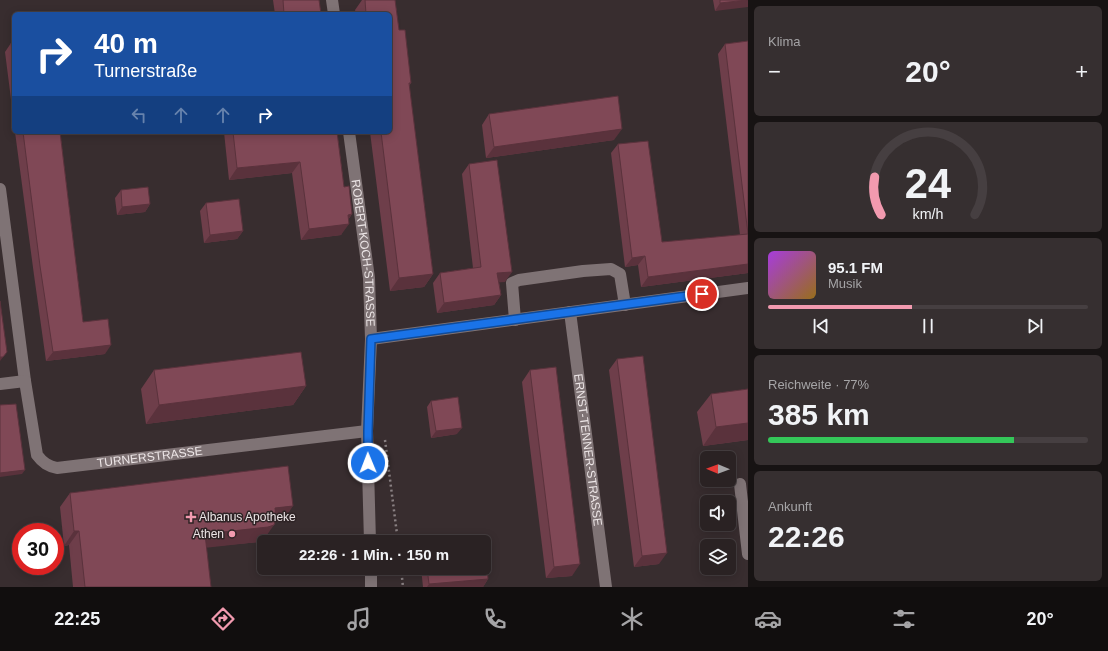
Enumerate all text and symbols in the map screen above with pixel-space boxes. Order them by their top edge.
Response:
icon: right [28,28,80,80]
text: 40 m [94,28,158,59]
text: Klima [768,34,801,49]
text: 20° [905,55,951,88]
text: − [768,59,781,84]
text: + [1075,59,1088,84]
text: Turnerstraße [94,61,197,81]
icon: left [128,104,150,126]
icon: ahead [170,104,192,126]
icon: ahead [212,104,234,126]
icon: right [254,104,276,126]
text: 24 [905,160,951,207]
street label: ROBERT-KOCH-STRASSE [349,179,378,327]
text: km/h [913,206,944,222]
text: 95.1 FM [828,259,883,276]
text: Musik [828,276,862,291]
pin [685,277,719,311]
icon: arrive [691,283,713,305]
icon: previous [810,315,832,337]
icon: pause [917,315,939,337]
icon: next [1024,315,1046,337]
street label: ERNST-TENNER-STRASSE [571,373,605,527]
text: Reichweite · 77% [768,377,869,392]
text: 385 km [768,398,870,431]
position arrow [347,442,389,484]
street label: TURNERSTRASSE [96,444,203,470]
north arrow [700,451,736,487]
map controls [700,451,736,575]
button: sound [700,495,736,531]
text: Ankunft [768,499,812,514]
place label: Albanus Apotheke [199,510,296,524]
marker: Albanus Apotheke [186,512,196,522]
text: 22:26 [768,520,845,553]
speed limit sign: 30 [12,523,64,575]
place label: Athen [193,527,224,541]
marker: Athen [227,529,237,539]
button: layers [700,539,736,575]
text: 22:26 · 1 Min. · 150 m [299,546,449,563]
icon: directions [209,605,237,633]
icon: music [345,605,373,633]
icon: phone [481,605,509,633]
icon: climate [618,605,646,633]
icon: car [754,605,782,633]
icon: filters [890,605,918,633]
text: 22:25 [54,609,100,629]
text: 20° [1027,609,1054,629]

